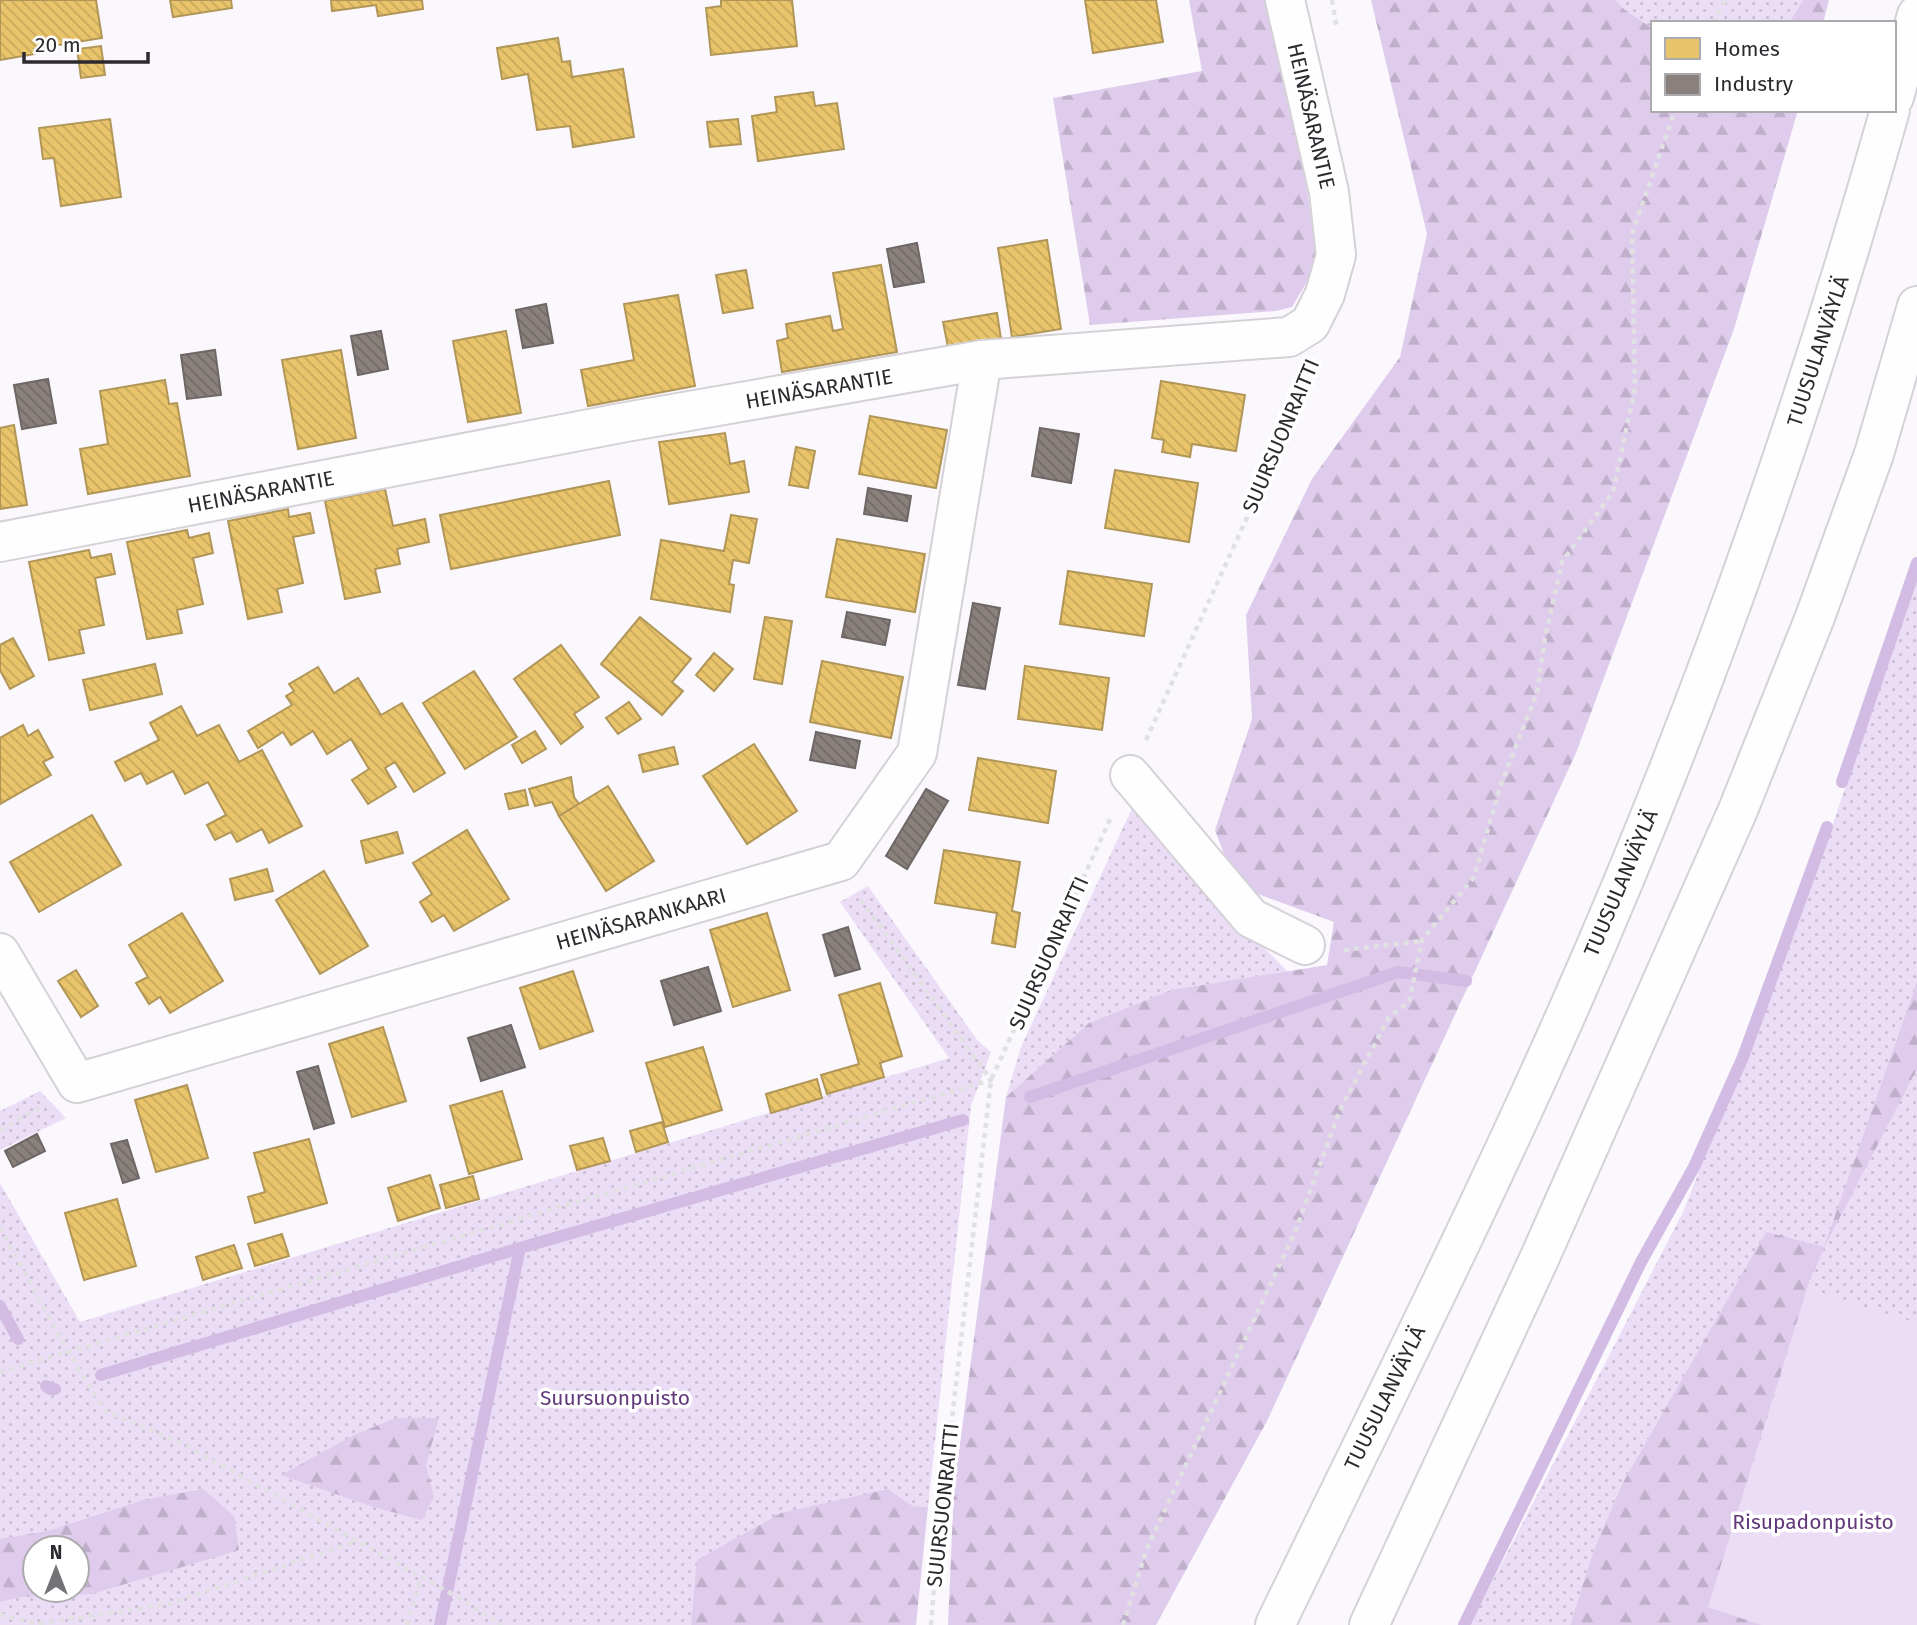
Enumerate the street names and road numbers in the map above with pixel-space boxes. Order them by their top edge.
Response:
street label: HEINÄSARANTIE [1282,41,1340,191]
street label: TUUSULANVÄYLÄ [1781,272,1855,430]
street label: SUURSUONRAITTI [1237,355,1325,517]
street label: HEINÄSARANTIE [743,363,895,415]
street label: HEINÄSARANTIE [185,465,337,519]
street label: TUUSULANVÄYLÄ [1578,806,1664,960]
street label: SUURSUONRAITTI [1004,872,1094,1034]
street label: HEINÄSARANKAARI [553,882,729,956]
street label: TUUSULANVÄYLÄ [1339,1322,1431,1474]
street label: SUURSUONRAITTI [921,1422,965,1588]

